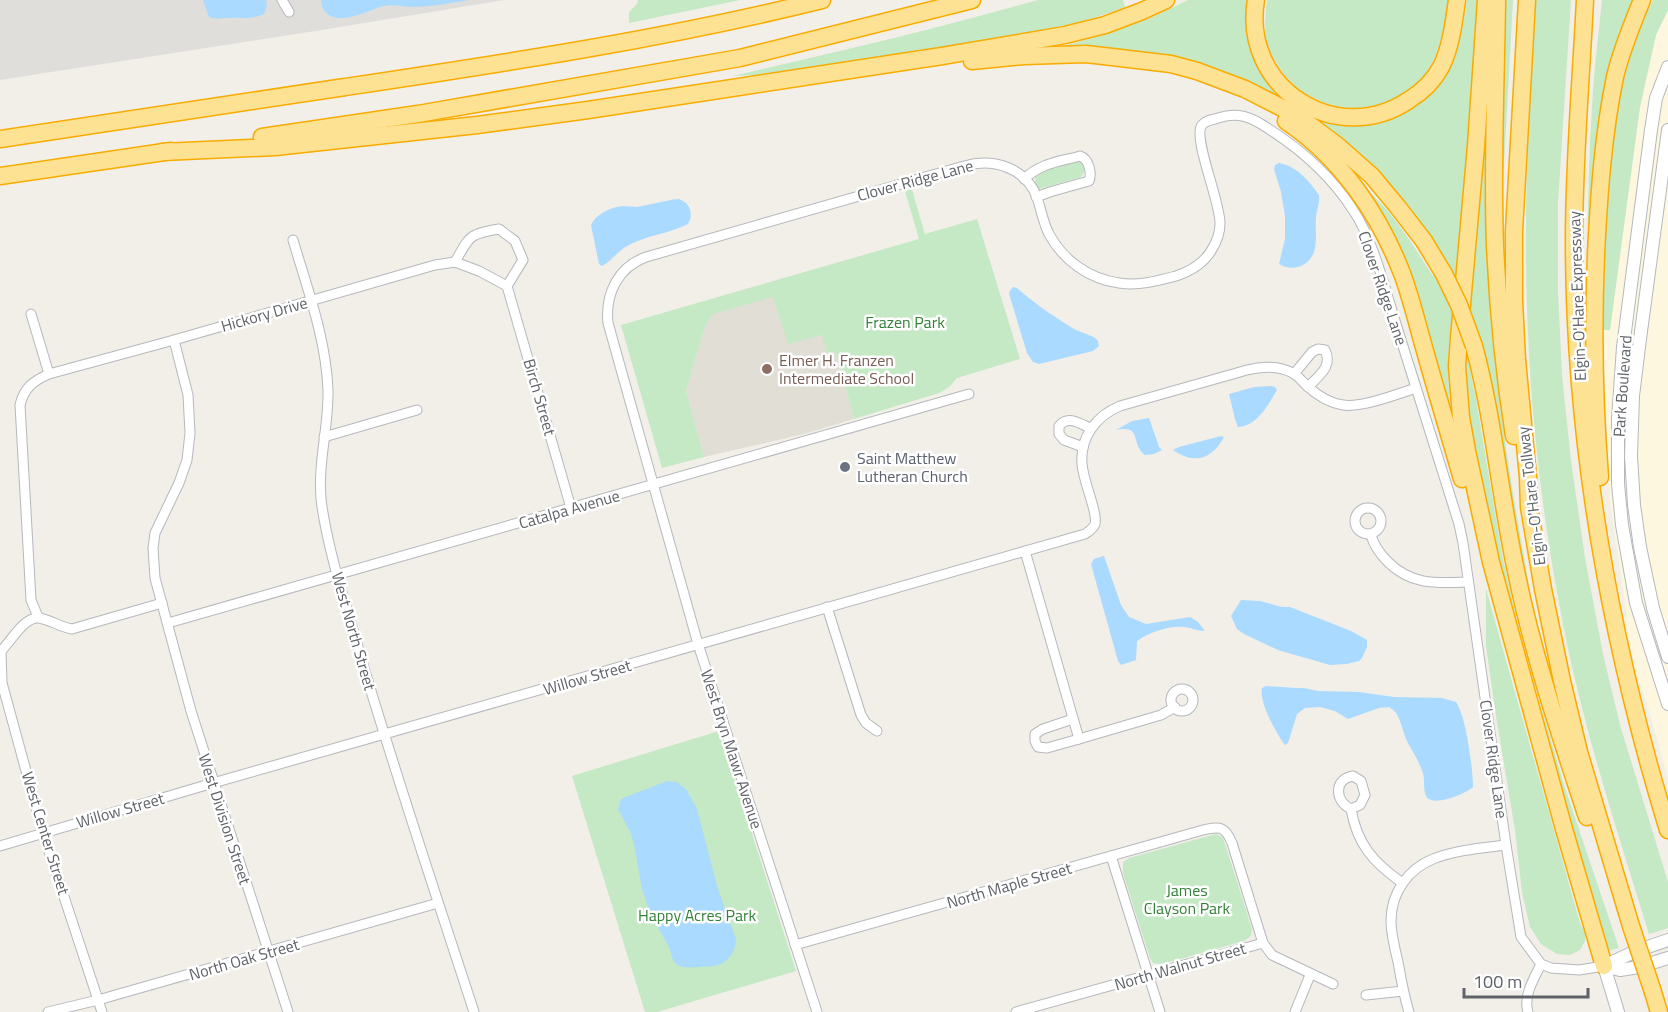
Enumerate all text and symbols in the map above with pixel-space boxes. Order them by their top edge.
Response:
street label: Clover Ridge Lane [854,153,976,207]
street label: Elgin-O'Hare Expressway [1562,210,1592,381]
street label: Clover Ridge Lane [1352,228,1414,348]
street label: Hickory Drive [218,290,310,338]
park label: Frazen Park [865,310,945,334]
street label: Park Boulevard [1606,334,1638,438]
place label: Elmer H. Franzen Intermediate School [779,348,914,390]
street label: Birch Street [518,356,563,439]
marker: Elmer H. Franzen Intermediate School [760,362,774,376]
street label: Elgin-O'Hare Tollway [1511,425,1551,567]
place label: Saint Matthew Lutheran Church [857,446,968,488]
marker: Saint Matthew Lutheran Church [838,460,852,474]
street label: Catalpa Avenue [516,483,622,535]
street label: West North Street [326,569,382,693]
street label: Willow Street [540,653,634,701]
street label: West Bryn Mawr Avenue [695,666,769,832]
street label: Clover Ridge Lane [1474,698,1514,820]
street label: West Division Street [193,750,258,888]
street label: West Center Street [16,768,76,898]
street label: Willow Street [73,786,167,834]
street label: North Maple Street [944,856,1075,914]
park label: James Clayson Park [1144,878,1231,920]
park label: Happy Acres Park [638,903,756,927]
street label: North Oak Street [186,932,302,986]
street label: North Walnut Street [1112,936,1249,996]
scale bar [1464,961,1588,999]
text: 100 m [1473,968,1522,995]

